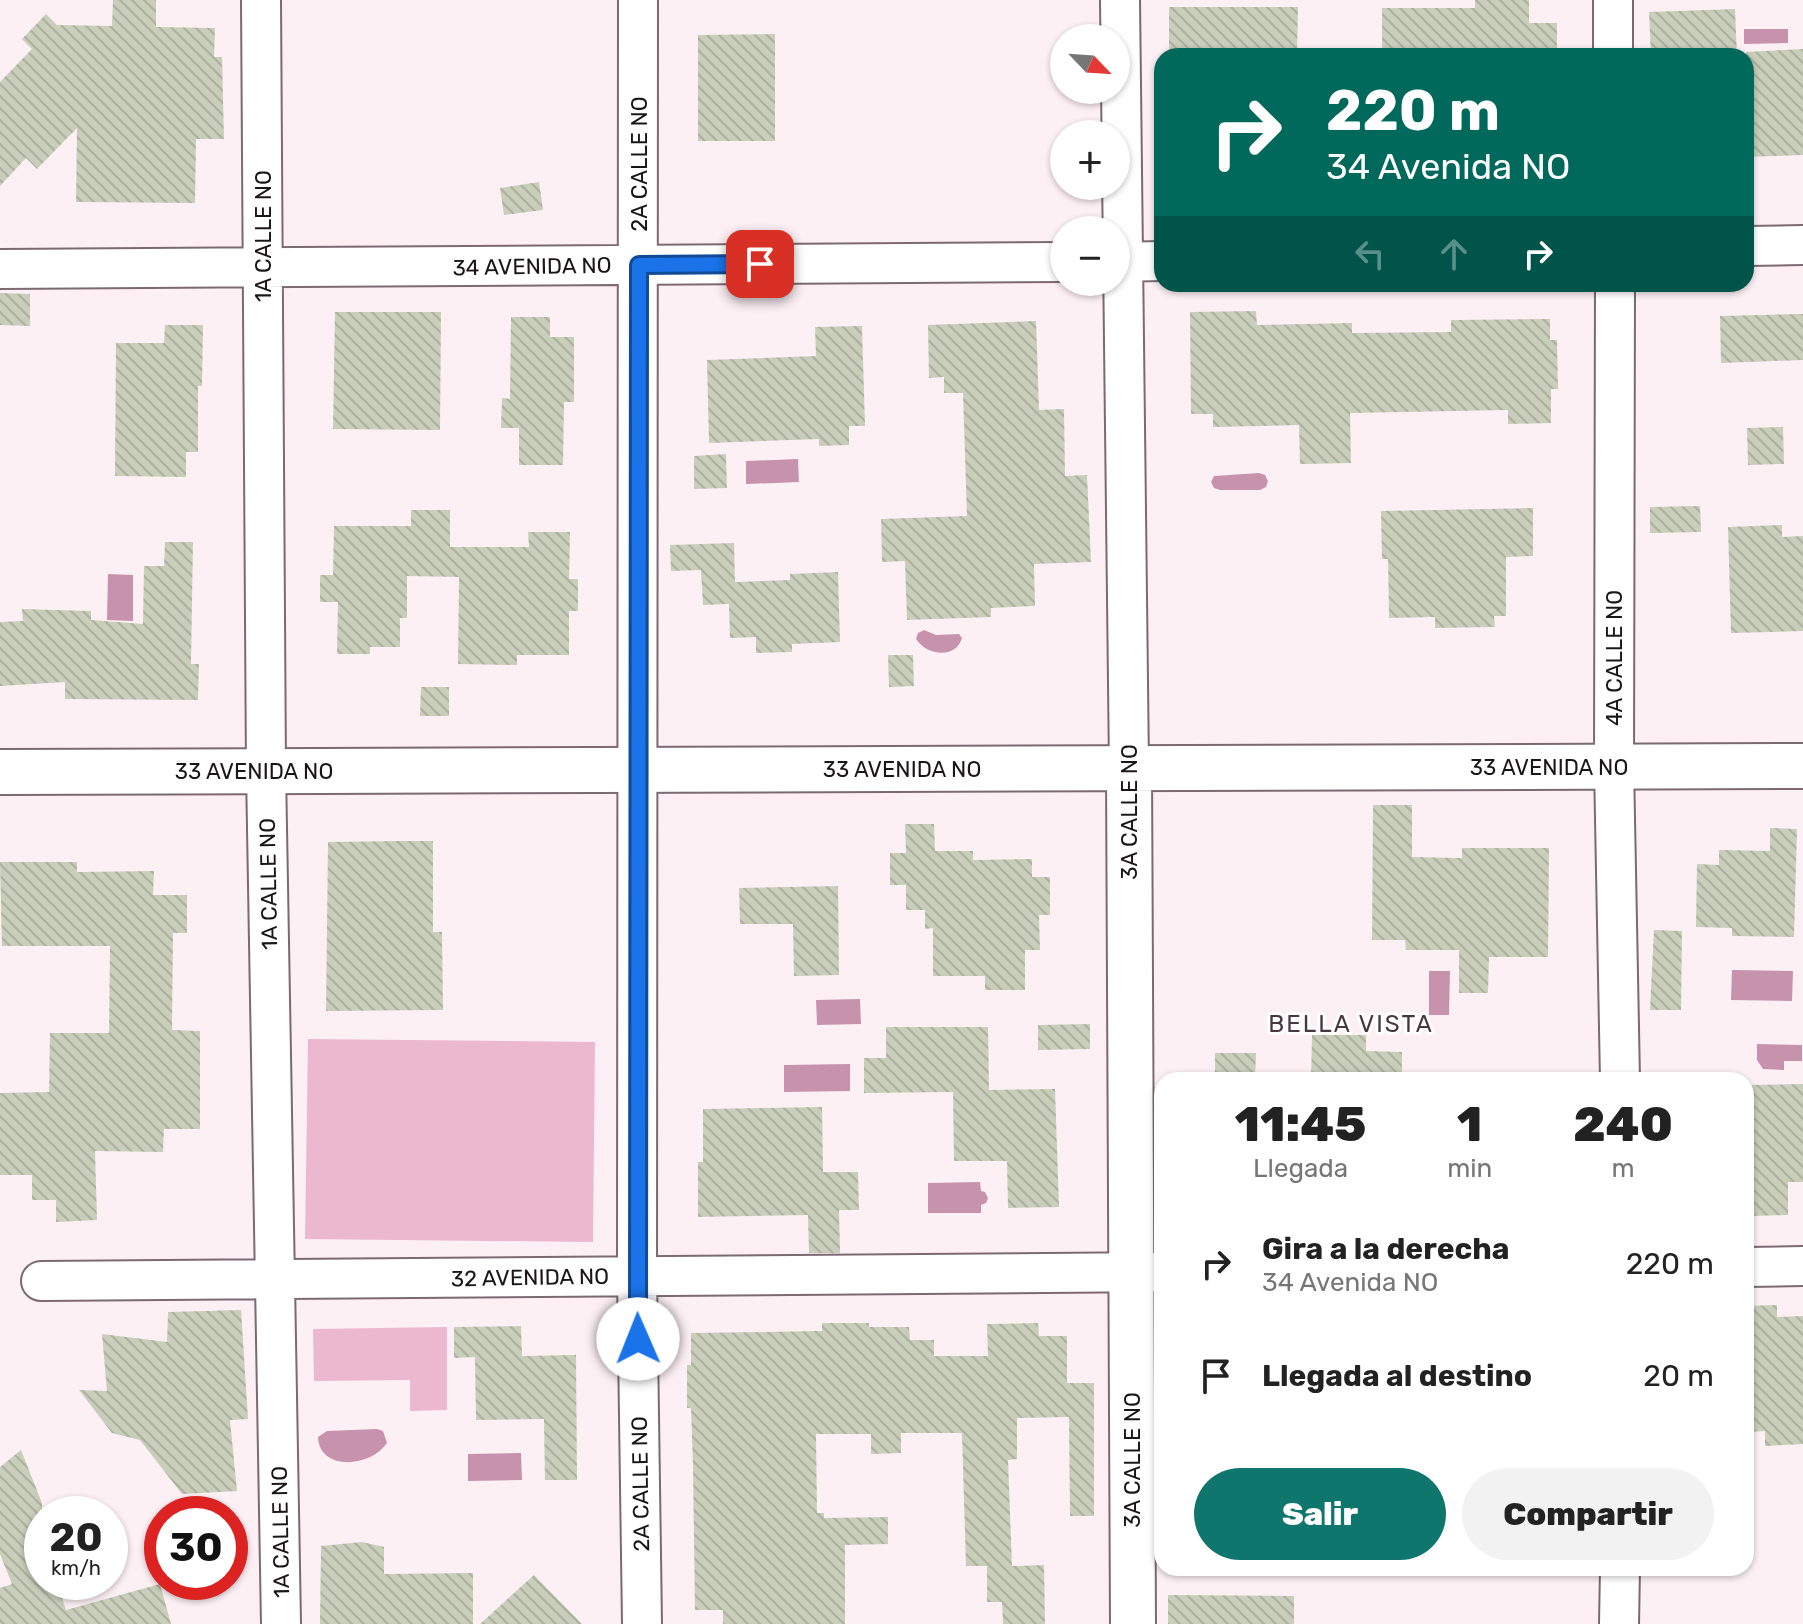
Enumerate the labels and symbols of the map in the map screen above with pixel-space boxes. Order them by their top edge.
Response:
north arrow [1050,24,1130,104]
street label: 2A CALLE NO [626,96,653,232]
street label: 1A CALLE NO [250,170,277,302]
pin [726,230,794,298]
street label: 34 AVENIDA NO [452,252,612,281]
street label: 4A CALLE NO [1601,590,1628,726]
street label: 3A CALLE NO [1116,744,1143,880]
street label: 33 AVENIDA NO [1470,754,1628,781]
street label: 33 AVENIDA NO [823,756,981,783]
street label: 33 AVENIDA NO [175,758,333,785]
street label: 1A CALLE NO [254,818,283,950]
district label: BELLA VISTA [1268,1010,1434,1038]
street label: 32 AVENIDA NO [451,1263,609,1292]
position arrow [596,1297,680,1381]
street label: 3A CALLE NO [1119,1392,1146,1528]
street label: 2A CALLE NO [626,1416,655,1552]
street label: 1A CALLE NO [266,1466,295,1598]
speed limit sign: 30 [144,1496,248,1600]

